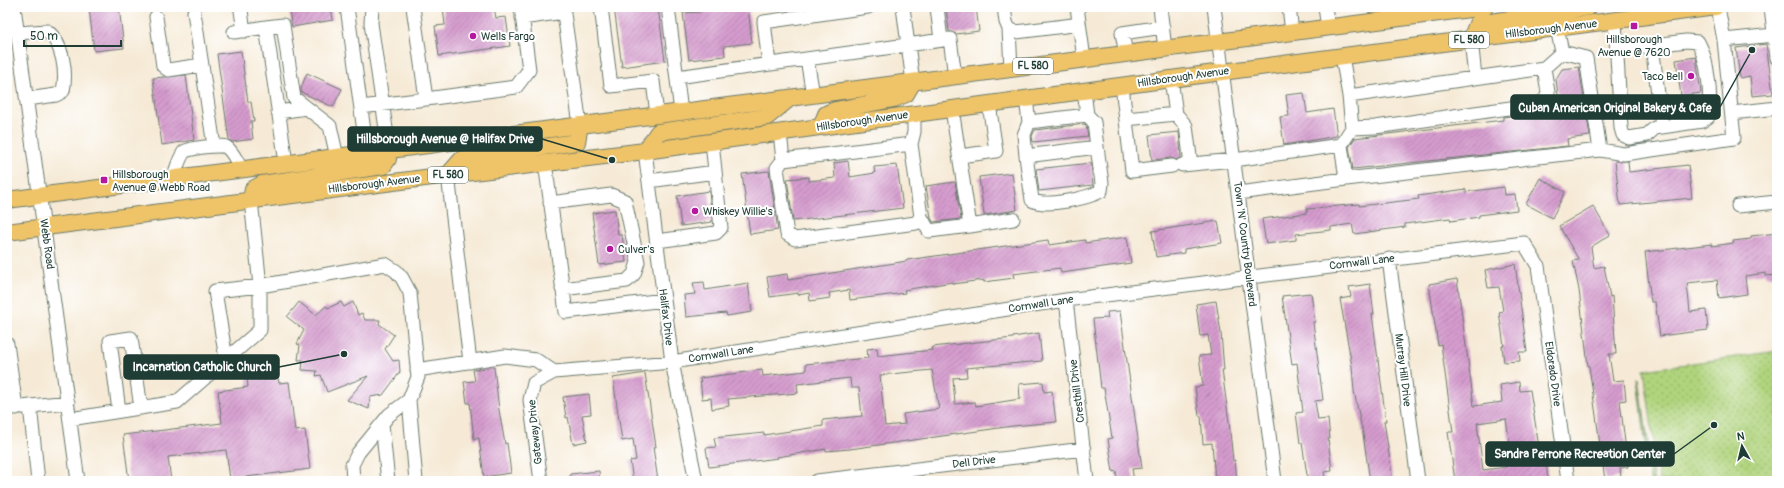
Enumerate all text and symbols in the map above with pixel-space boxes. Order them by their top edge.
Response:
street label: Hillsborough Avenue [1504,17,1598,41]
marker: Hillsborough Avenue @ 7620 [1629,21,1639,31]
scale bar [24,22,121,48]
text: 50 m [30,29,58,44]
place label: Wells Fargo [481,30,535,43]
marker: Wells Fargo [468,31,478,41]
road number: FL 580 [1449,32,1489,48]
place label: Hillsborough Avenue @ 7620 [1597,33,1671,59]
road number: FL 580 [1013,58,1053,74]
street label: Hillsborough Avenue [1136,64,1230,90]
place label: Taco Bell [1642,70,1683,83]
marker: Taco Bell [1686,71,1696,81]
callout: Cuban American Original Bakery & Cafe [1511,95,1720,119]
text: Cuban American Original Bakery & Cafe [1518,101,1713,116]
street label: Hillsborough Avenue [815,108,909,134]
callout: Hillsborough Avenue @ Halifax Drive [348,127,542,151]
text: Hillsborough Avenue @ Halifax Drive [356,132,535,147]
road number: FL 580 [428,167,468,183]
place label: Hillsborough Avenue @ Webb Road [112,168,210,194]
street label: Hillsborough Avenue [327,172,421,196]
marker: Hillsborough Avenue @ Webb Road [99,175,109,185]
street label: Town 'N' Country Boulevard [1231,181,1259,307]
place label: Whiskey Willie's [703,205,773,218]
marker: Whiskey Willie's [690,206,700,216]
street label: Webb Road [37,218,57,270]
place label: Culver's [618,243,654,256]
marker: Culver's [605,244,615,254]
street label: Cornwall Lane [1329,251,1396,272]
street label: Halifax Drive [656,288,676,347]
street label: Cornwall Lane [1008,292,1075,316]
street label: Murray Hill Drive [1392,333,1414,408]
street label: Eldorado Drive [1542,341,1564,408]
street label: Cornwall Lane [688,342,755,366]
callout: Incarnation Catholic Church [124,355,279,379]
street label: Cresthill Drive [1067,358,1087,423]
text: Incarnation Catholic Church [132,360,272,375]
street label: Gateway Drive [525,398,545,465]
north arrow [1722,426,1762,466]
text: N [1736,430,1746,444]
callout: Sandra Perrone Recreation Center [1486,442,1674,466]
text: Sandra Perrone Recreation Center [1494,447,1666,462]
street label: Dell Drive [952,453,997,471]

